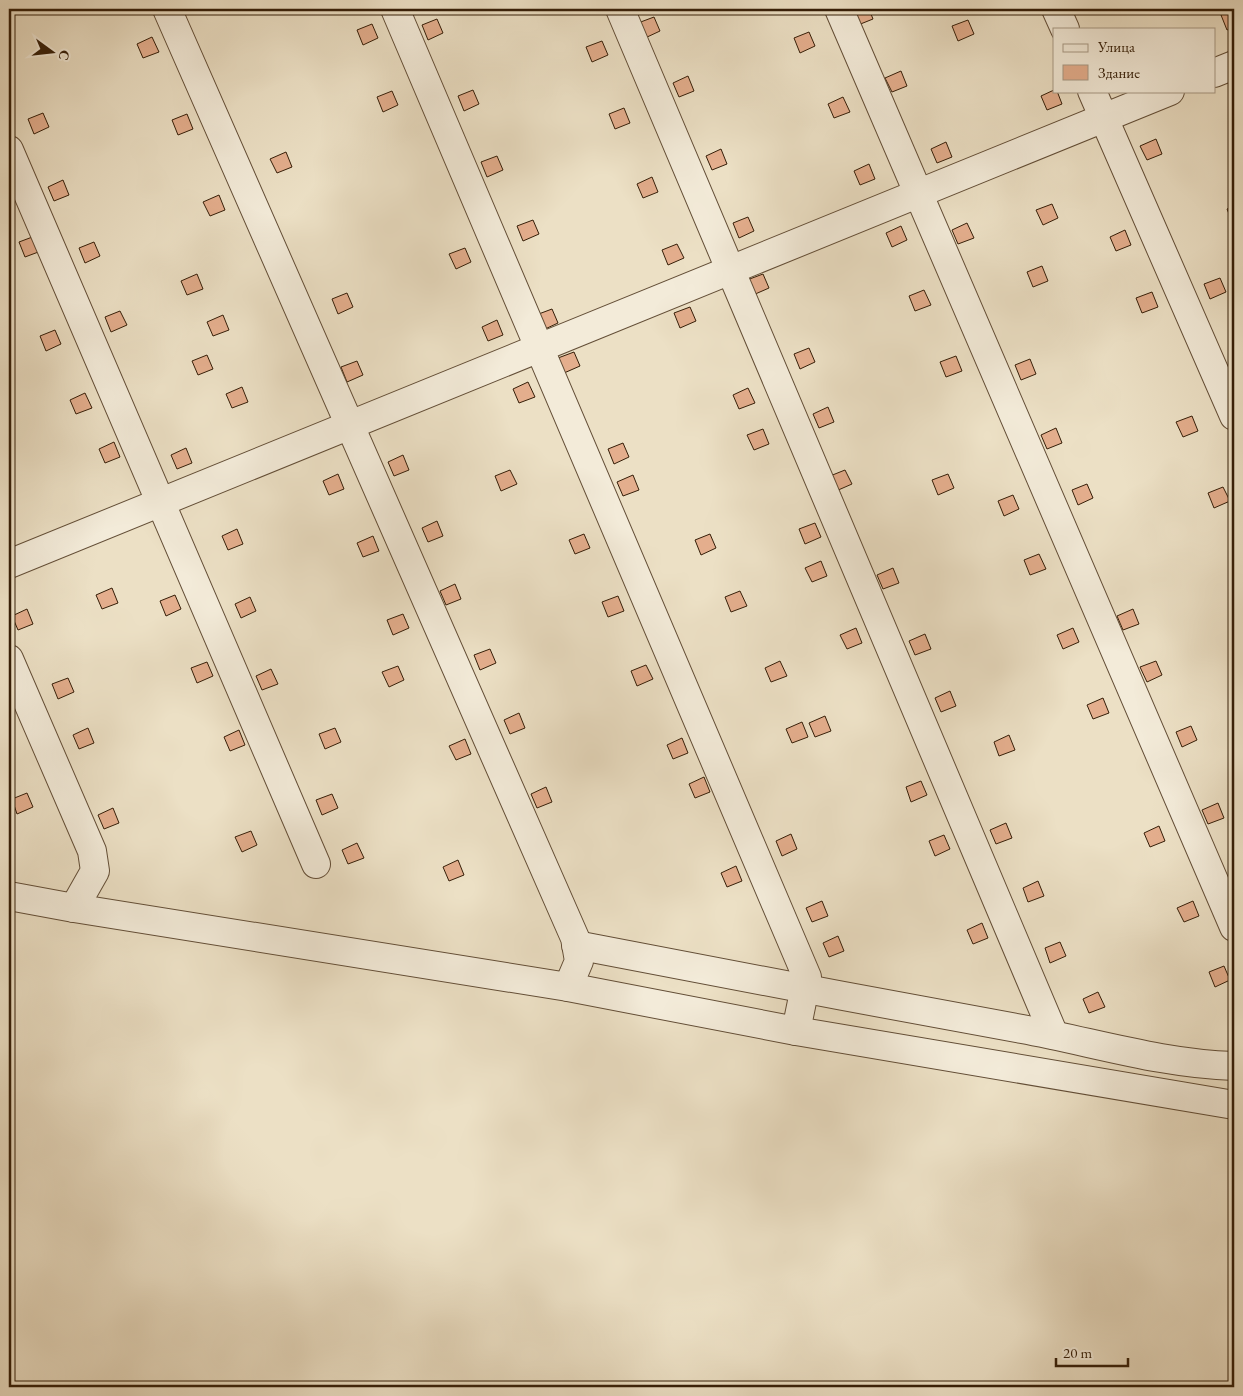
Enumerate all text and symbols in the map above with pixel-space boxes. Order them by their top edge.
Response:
north arrow [28,28,78,78]
legend [1053,28,1216,92]
text: Улица [1097,37,1135,56]
text: С [55,48,75,63]
text: Здание [1098,63,1140,82]
scale bar [1056,1336,1128,1368]
text: 20 m [1063,1343,1092,1362]

